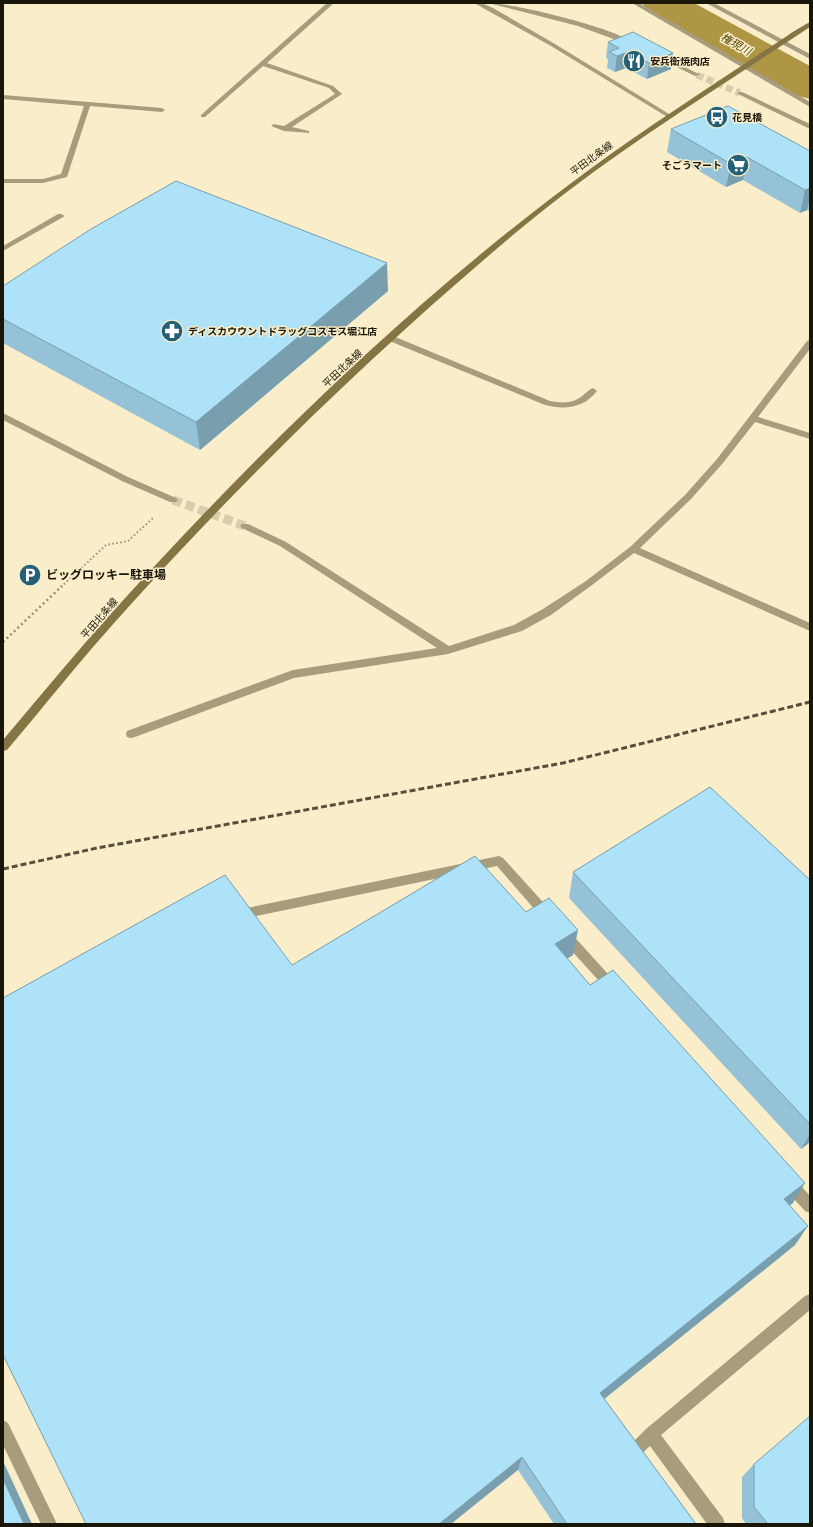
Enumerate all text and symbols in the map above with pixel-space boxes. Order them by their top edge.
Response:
water label: 権現川 [718,29,755,59]
restaurant icon: 安兵衛焼肉店 [621,48,647,74]
place label: 安兵衛焼肉店 [650,54,710,68]
bus stop icon: 花見橋 [704,104,730,130]
place label: 花見橋 [732,110,762,124]
street label: 平田北条線 [567,138,615,178]
supermarket icon: そごうマート [725,152,751,178]
place label: そごうマート [662,158,722,172]
pharmacy icon: ディスカウウントドラッグコスモス堀江店 [159,318,185,344]
place label: ディスカウウントドラッグコスモス堀江店 [188,324,377,338]
street label: 平田北条線 [319,346,365,390]
parking icon: ビッグロッキー駐車場 [17,562,43,588]
place label: ビッグロッキー駐車場 [46,566,166,583]
street label: 平田北条線 [77,595,121,641]

